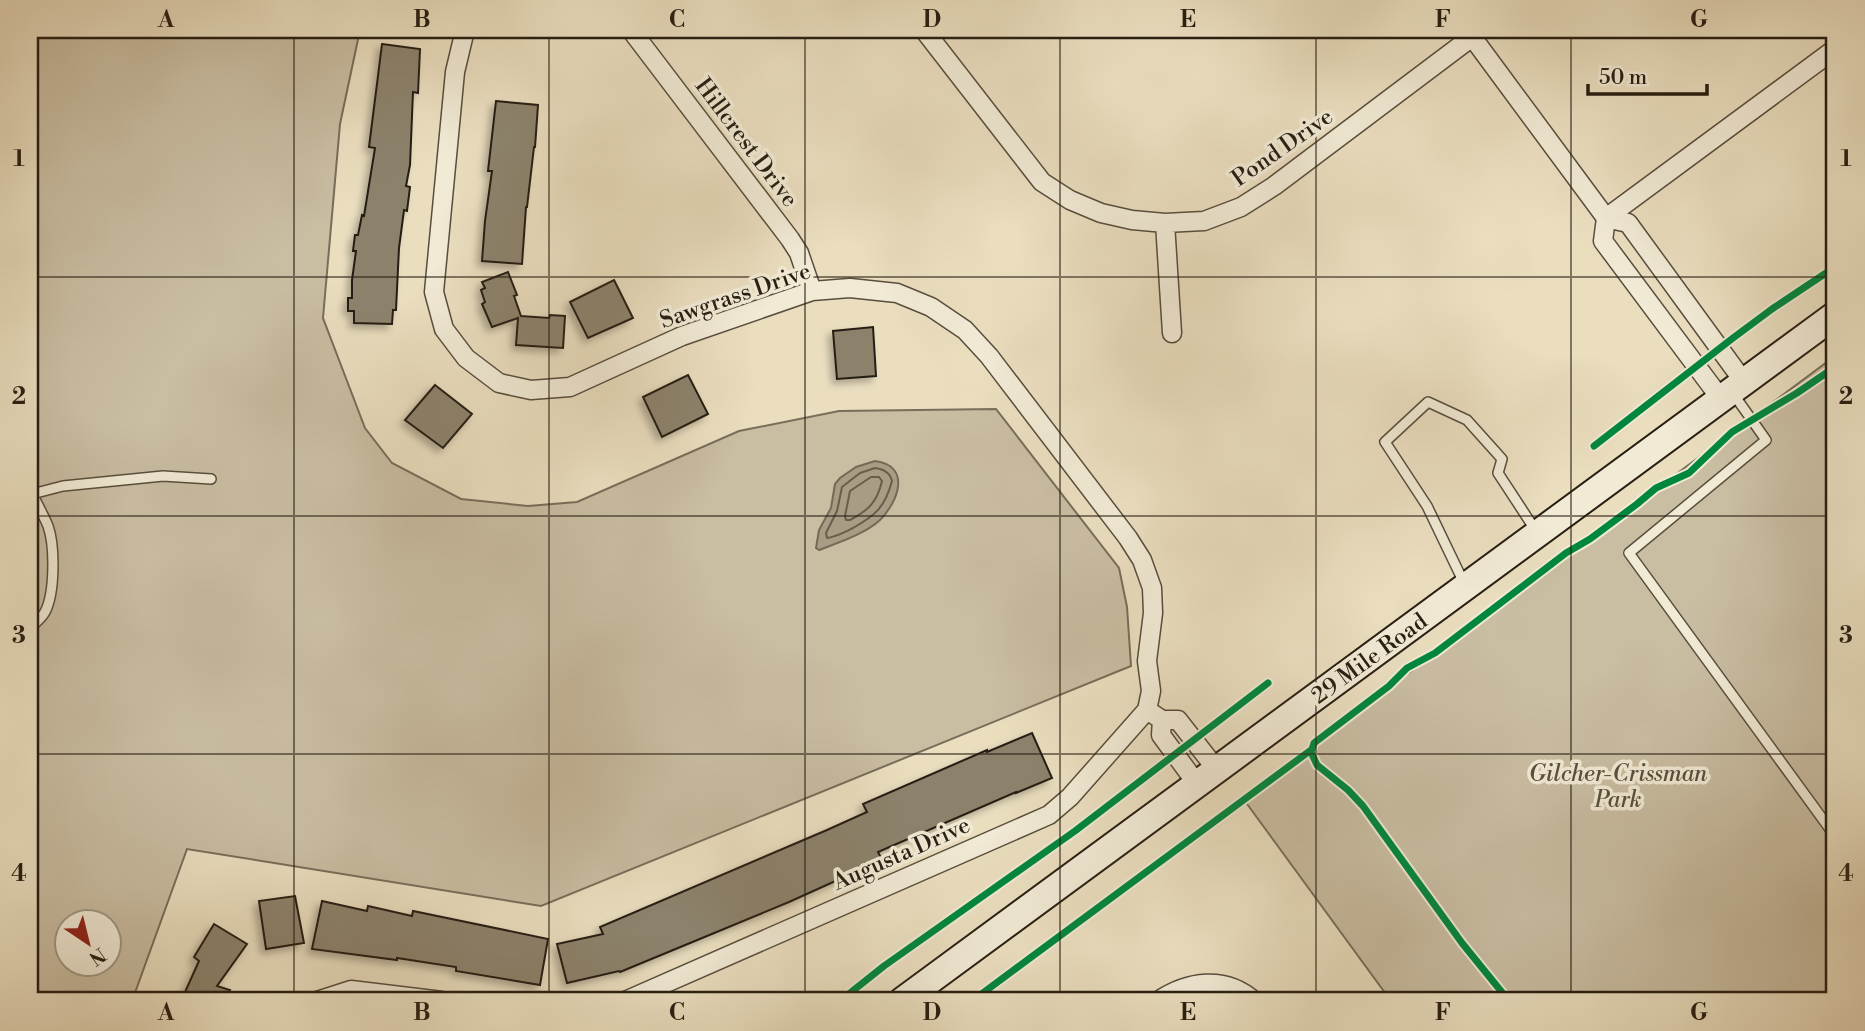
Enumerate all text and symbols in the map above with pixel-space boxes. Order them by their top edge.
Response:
text: A [157,6,175,34]
text: B [413,6,431,34]
text: C [669,6,685,34]
text: D [923,6,941,34]
text: E [1180,6,1196,34]
text: F [1435,6,1451,34]
text: G [1690,6,1708,34]
scale bar [1588,52,1708,96]
text: 50 m [1599,65,1647,91]
street label: Hillcrest Drive [689,73,804,213]
street label: Pond Drive [1227,103,1339,193]
text: 1 [13,145,25,173]
text: 1 [1840,145,1852,173]
street label: Sawgrass Drive [656,257,815,335]
text: 2 [12,383,26,411]
text: 2 [1839,383,1853,411]
street label: 29 Mile Road [1306,607,1433,710]
text: 3 [12,622,26,650]
text: 3 [1839,622,1853,650]
park label: Gilcher-Crissman Park [1529,760,1708,814]
street label: Augusta Drive [827,811,974,897]
text: 4 [11,860,27,888]
text: 4 [1838,860,1854,888]
north arrow [52,908,122,978]
text: N [84,942,110,970]
text: A [157,999,175,1027]
text: B [413,999,431,1027]
text: C [669,999,685,1027]
text: D [923,999,941,1027]
text: E [1180,999,1196,1027]
text: F [1435,999,1451,1027]
text: G [1690,999,1708,1027]

